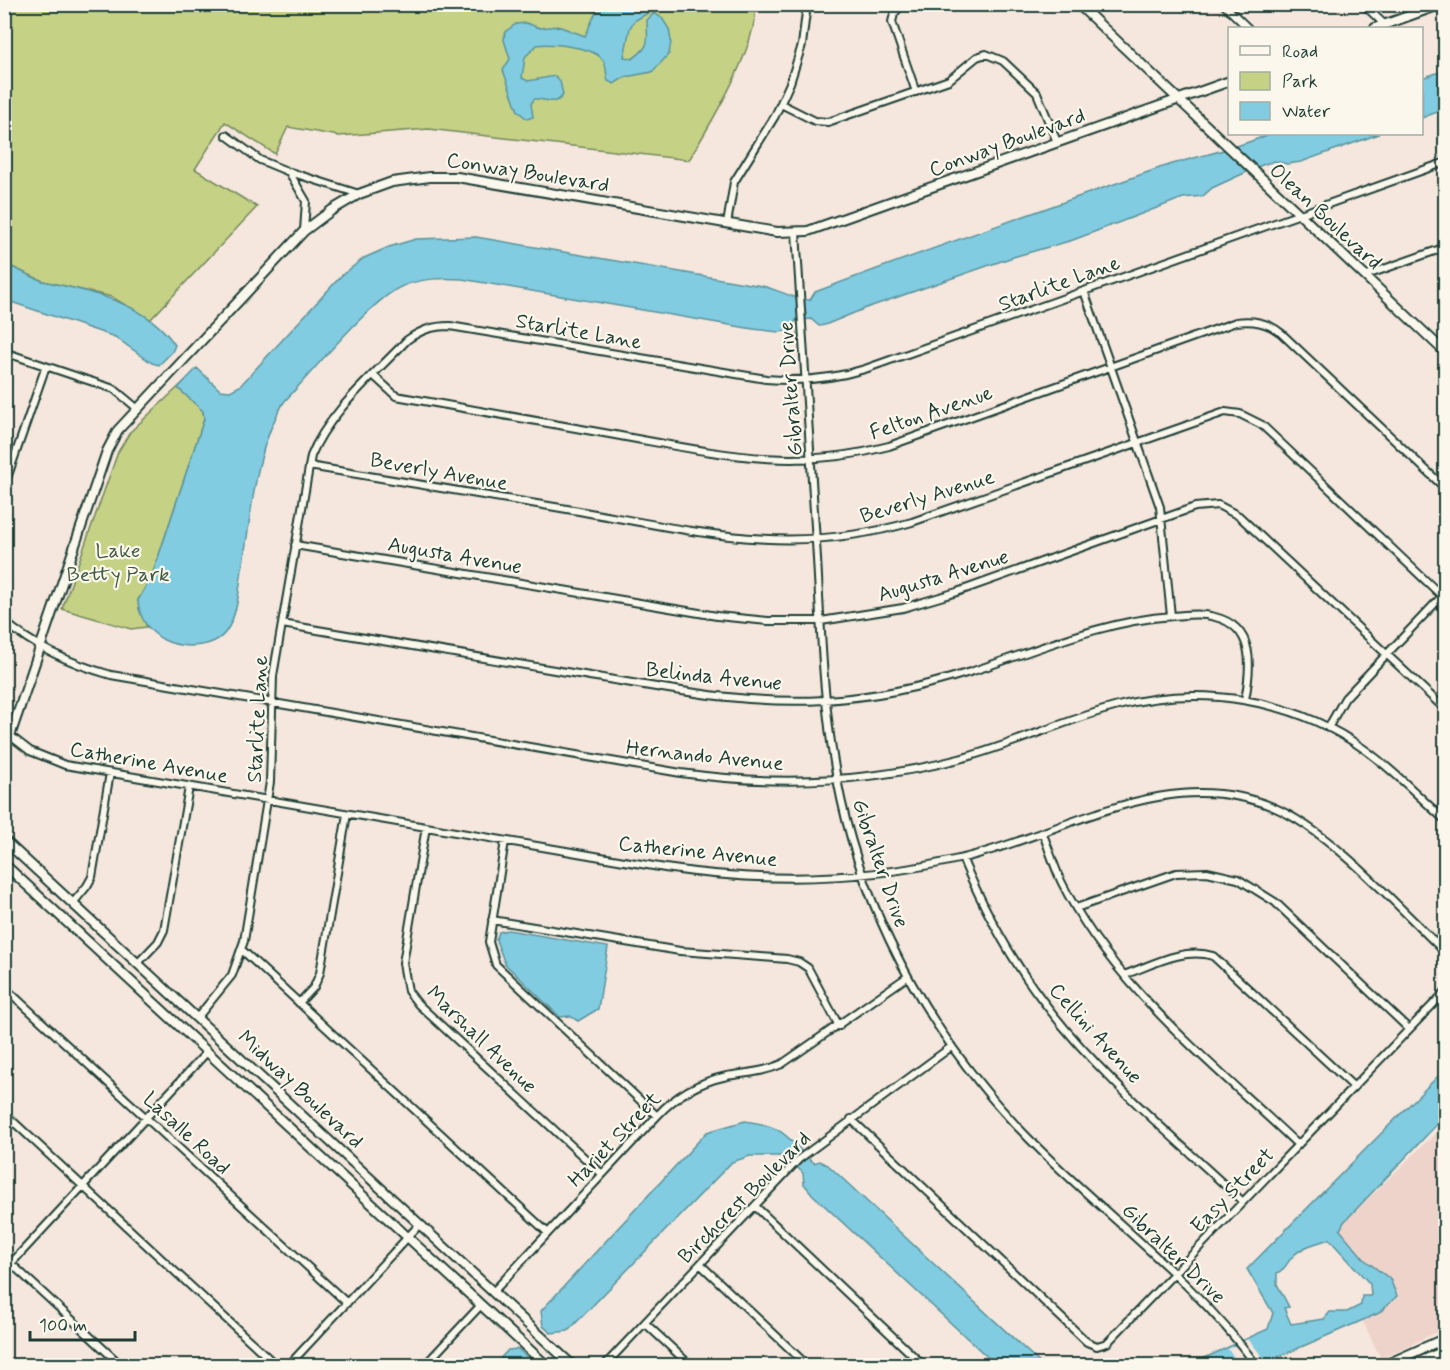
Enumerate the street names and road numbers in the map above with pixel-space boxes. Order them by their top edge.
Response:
street label: Conway Boulevard [925,102,1089,184]
street label: Conway Boulevard [444,146,611,200]
street label: Olean Boulevard [1263,157,1388,276]
street label: Starlite Lane [995,249,1124,319]
street label: Starlite Lane [514,307,644,357]
street label: Gibralter Drive [772,321,810,457]
street label: Felton Avenue [866,379,997,447]
street label: Beverly Avenue [368,446,510,498]
street label: Beverly Avenue [857,463,998,531]
street label: Augusta Avenue [386,530,524,582]
street label: Augusta Avenue [874,543,1012,609]
street label: Starlite Lane [241,655,275,783]
street label: Belinda Avenue [644,656,783,698]
street label: Hernando Avenue [625,734,785,778]
street label: Catherine Avenue [68,735,230,791]
street label: Gibralter Drive [845,795,915,932]
street label: Catherine Avenue [617,830,779,874]
street label: Cellini Avenue [1042,977,1148,1090]
street label: Marshall Avenue [420,980,543,1100]
street label: Midway Boulevard [231,1024,369,1155]
street label: Hariet Street [562,1085,668,1194]
street label: Lasalle Road [136,1086,236,1182]
street label: Birchcrest Boulevard [672,1125,817,1270]
street label: Easy Street [1185,1142,1281,1240]
street label: Gibralter Drive [1115,1197,1231,1311]

